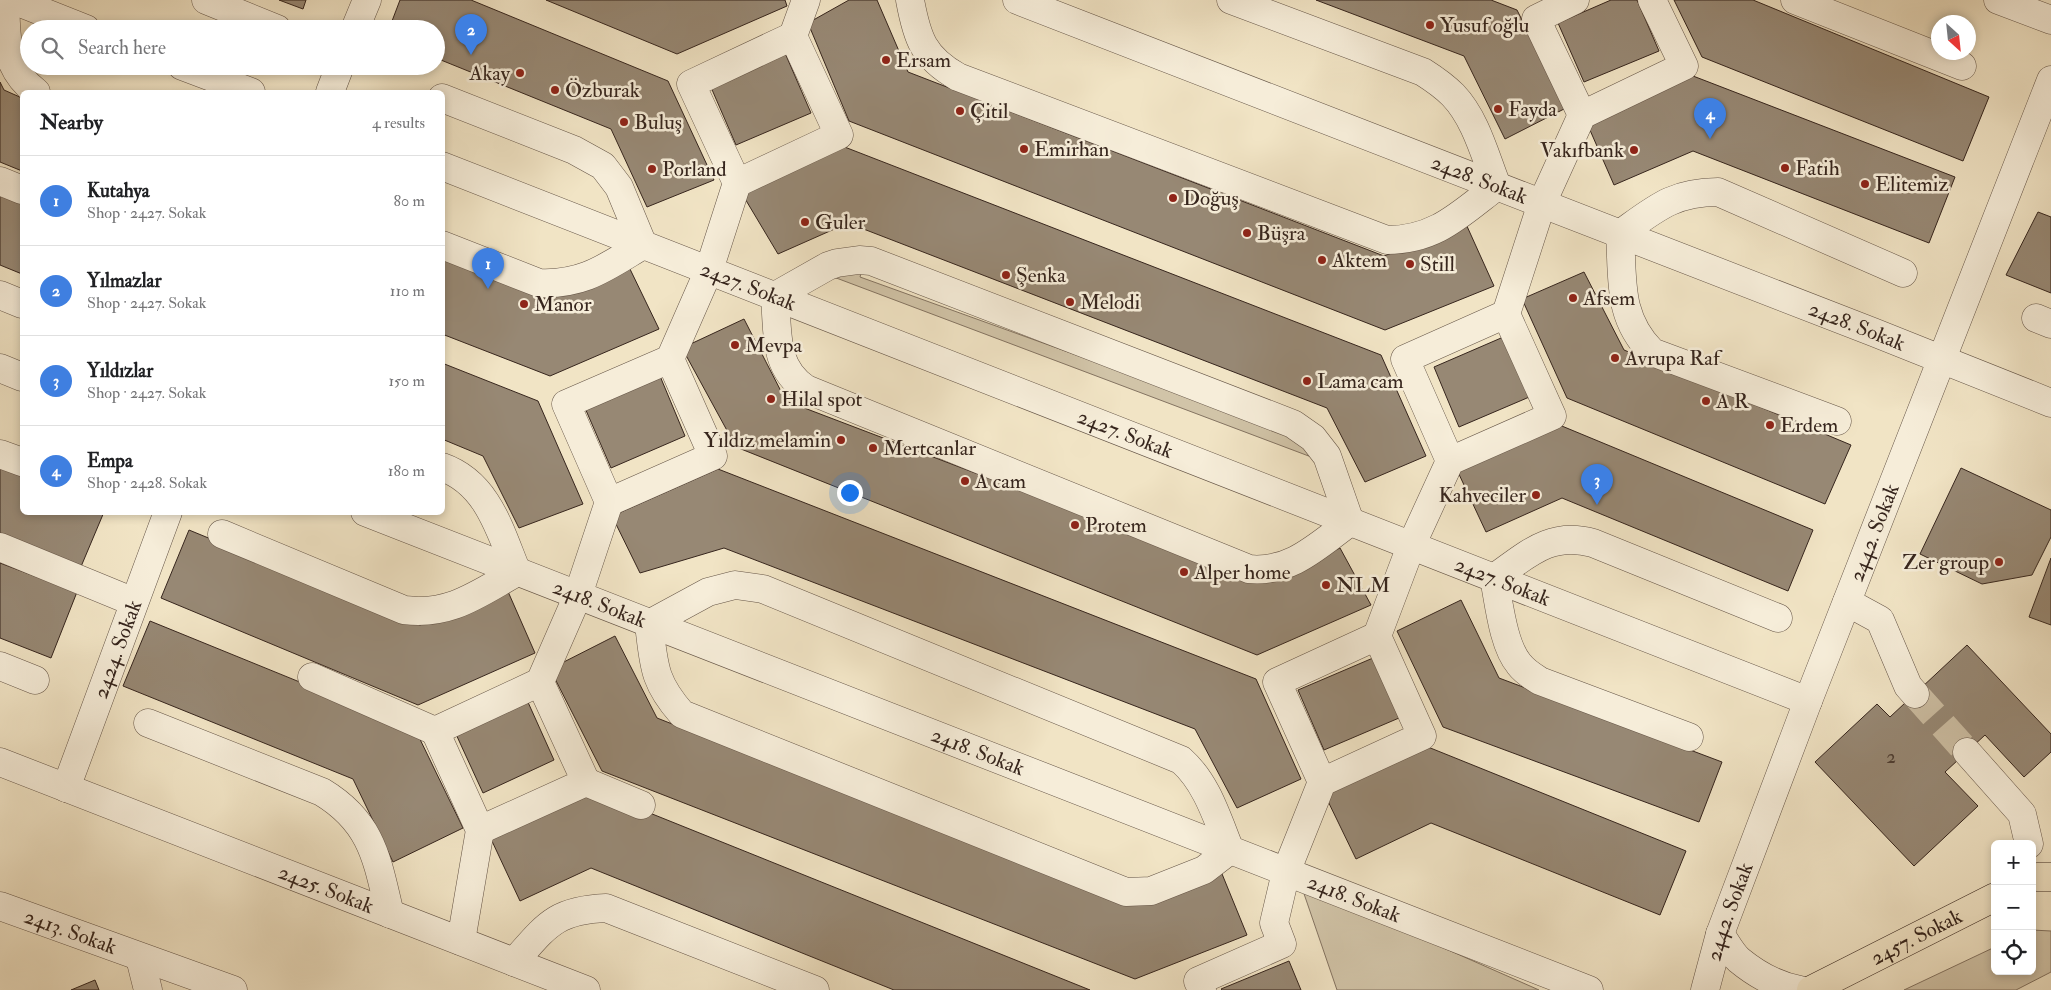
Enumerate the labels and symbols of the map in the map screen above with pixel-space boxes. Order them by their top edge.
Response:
place label: Yusuf oğlu [1440,12,1530,39]
pin: 2 [455,14,487,55]
north arrow [1931,15,1976,60]
marker: Yusuf oğlu [1424,19,1436,31]
place label: Ersam [896,47,951,74]
marker: Ersam [880,54,892,66]
place label: Akay [468,60,511,87]
marker: Akay [514,67,526,79]
place label: Özburak [565,77,640,104]
marker: Özburak [549,84,561,96]
place label: Fayda [1508,96,1557,123]
place label: Çitil [970,98,1009,125]
pin: 4 [1694,98,1726,139]
marker: Fayda [1492,103,1504,115]
marker: Çitil [954,105,966,117]
place label: Buluş [634,109,682,136]
marker: Buluş [618,116,630,128]
place label: Emirhan [1034,136,1109,163]
place label: Vakıfbank [1540,137,1624,164]
marker: Emirhan [1018,143,1030,155]
marker: Vakıfbank [1628,144,1640,156]
street label: 2428. Sokak [1427,148,1532,210]
place label: Fatih [1795,155,1840,182]
place label: Porland [662,156,727,183]
marker: Fatih [1779,162,1791,174]
marker: Porland [646,163,658,175]
place label: Elitemiz [1875,171,1949,198]
marker: Elitemiz [1859,178,1871,190]
place label: Doğuş [1183,185,1239,212]
marker: Doğuş [1167,192,1179,204]
place label: Guler [815,209,866,236]
marker: Guler [799,216,811,228]
place label: Büşra [1257,220,1306,247]
marker: Büşra [1241,227,1253,239]
place label: Aktem [1331,247,1387,274]
pin: 1 [472,248,504,289]
place label: Still [1420,251,1455,278]
marker: Aktem [1316,254,1328,266]
street label: 2427. Sokak [697,255,800,317]
marker: Still [1404,258,1416,270]
place label: Şenka [1016,262,1066,289]
marker: Şenka [1000,269,1012,281]
place label: Afsem [1582,285,1635,312]
place label: Melodi [1080,289,1140,316]
place label: Manor [534,291,592,318]
marker: Afsem [1567,292,1579,304]
street label: 2428. Sokak [1805,295,1909,357]
marker: Melodi [1064,296,1076,308]
marker: Manor [518,298,530,310]
place label: Mevpa [745,332,802,359]
marker: Mevpa [729,339,741,351]
place label: Avrupa Raf [1624,345,1723,372]
marker: Avrupa Raf [1609,352,1621,364]
place label: Lama cam [1317,368,1404,395]
marker: Lama cam [1301,375,1313,387]
place label: Hilal spot [781,386,863,413]
place label: A R [1715,388,1750,415]
marker: Hilal spot [765,393,777,405]
marker: A R [1700,395,1712,407]
street label: 2427. Sokak [1074,403,1177,465]
place label: Erdem [1780,412,1838,439]
marker: Erdem [1764,419,1776,431]
place label: Yıldız melamin [703,427,831,454]
marker: Yıldız melamin [835,434,847,446]
place label: Mertcanlar [883,435,976,462]
marker: Mertcanlar [867,442,879,454]
pin: 3 [1581,464,1613,505]
place label: A cam [974,468,1026,495]
marker: A cam [959,475,971,487]
your location [837,480,863,506]
street label: 2442. Sokak [1843,480,1905,585]
place label: Kahveciler [1438,482,1526,509]
marker: Kahveciler [1530,489,1542,501]
place label: Protem [1085,512,1147,539]
marker: Protem [1069,519,1081,531]
place label: Zer group [1903,549,1989,576]
street label: 2427. Sokak [1451,550,1554,612]
marker: Zer group [1993,556,2005,568]
place label: Alper home [1193,559,1291,586]
marker: Alper home [1178,566,1190,578]
place label: NLM [1336,572,1390,599]
street label: 2418. Sokak [549,573,650,634]
marker: NLM [1320,579,1332,591]
street label: 2424. Sokak [87,596,148,702]
street label: 2418. Sokak [927,721,1029,782]
house number: 2 [1886,745,1896,769]
street label: 2425. Sokak [275,858,378,920]
street label: 2442. Sokak [1700,859,1759,964]
street label: 2418. Sokak [1304,868,1405,929]
street label: 2413. Sokak [21,902,120,960]
street label: 2457. Sokak [1866,902,1967,971]

